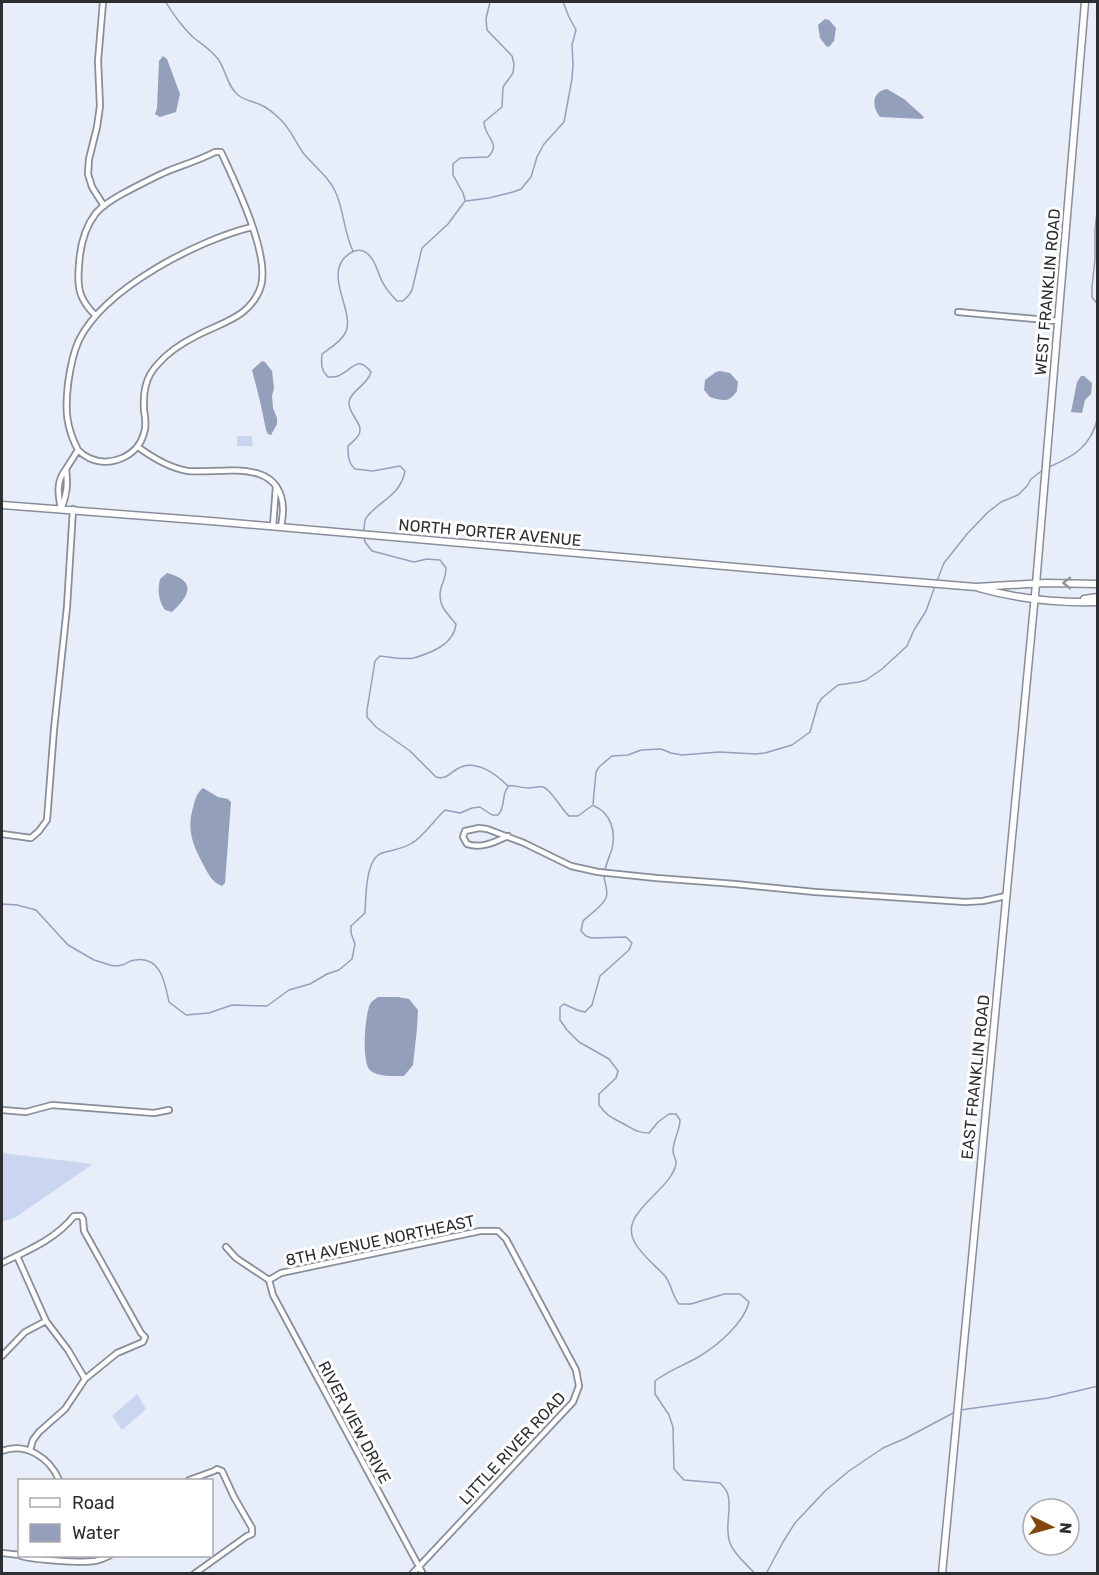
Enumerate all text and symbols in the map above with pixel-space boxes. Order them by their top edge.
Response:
street label: WEST FRANKLIN ROAD [1031,208,1064,376]
street label: NORTH PORTER AVENUE [398,515,582,550]
one-way arrow [1062,577,1071,589]
street label: EAST FRANKLIN ROAD [957,994,994,1160]
street label: 8TH AVENUE NORTHEAST [284,1211,476,1270]
street label: RIVER VIEW DRIVE [314,1358,395,1487]
street label: LITTLE RIVER ROAD [455,1388,569,1509]
legend [18,1479,213,1557]
text: Road [72,1492,115,1514]
north arrow [1021,1497,1081,1557]
text: Water [72,1522,120,1544]
text: N [1055,1522,1075,1535]

